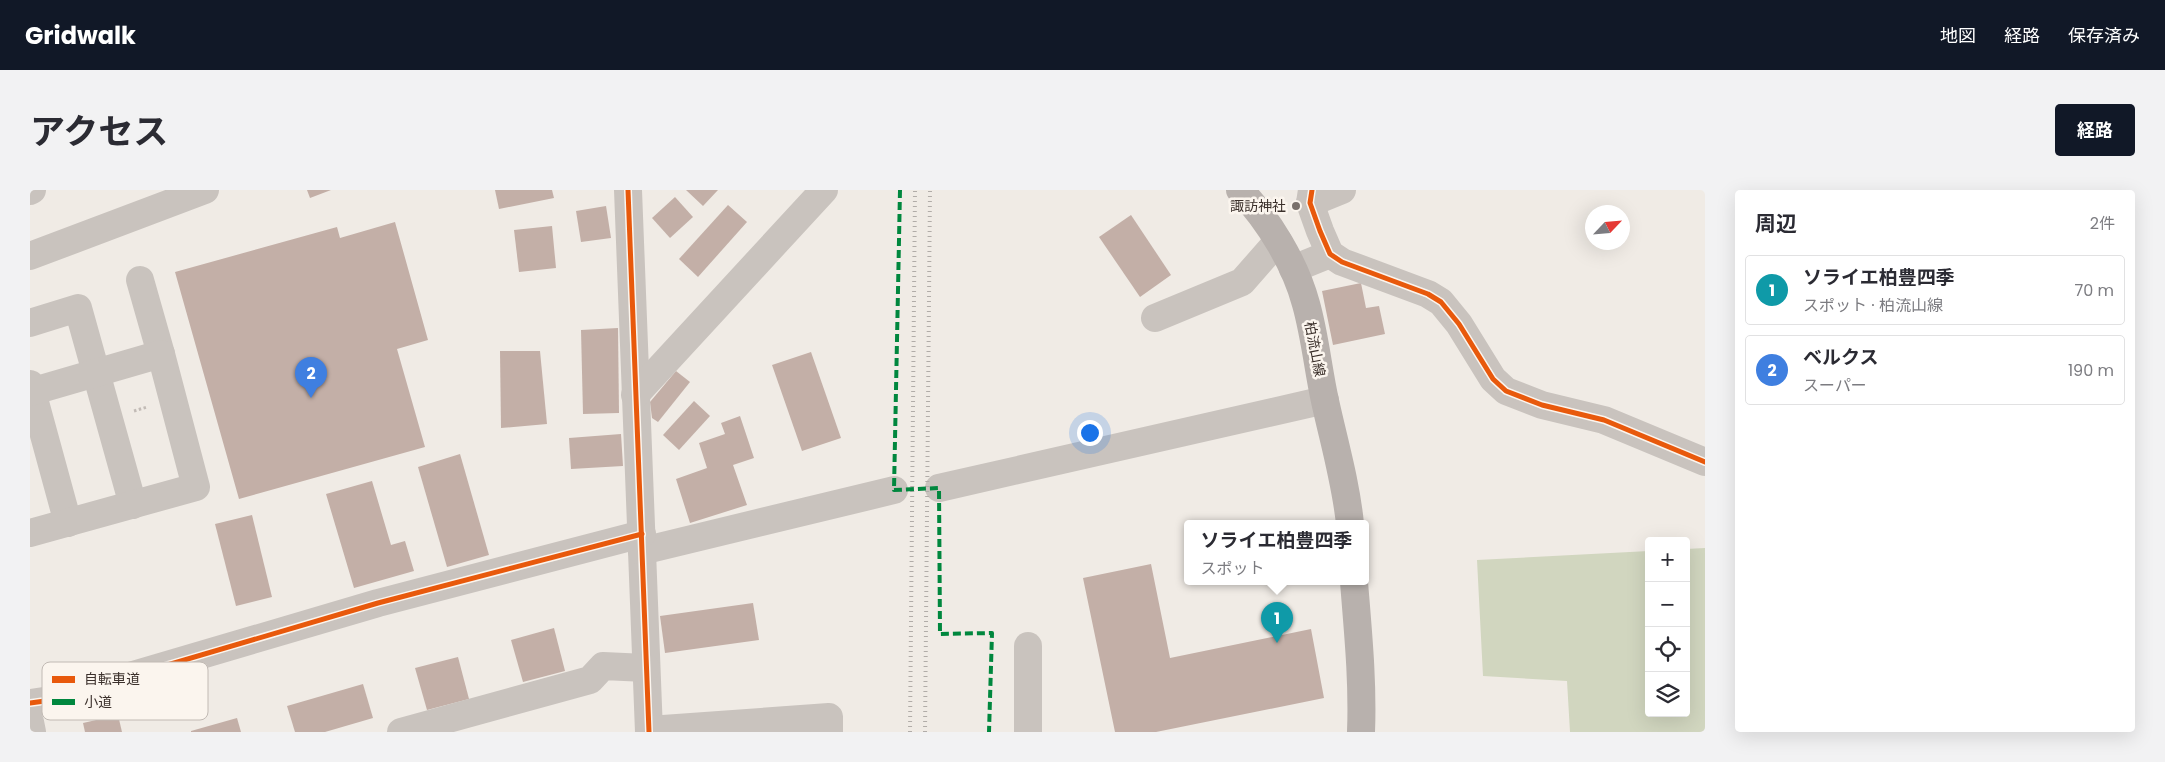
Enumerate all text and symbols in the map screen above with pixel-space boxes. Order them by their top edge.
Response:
text: Gridwalk [25,19,136,52]
text: 地図 [1940,23,1976,48]
text: 経路 [2004,23,2040,48]
text: 保存済み [2068,23,2140,48]
button: 経路 [2055,104,2135,156]
text: アクセス [30,107,168,156]
place label: 諏訪神社 [1230,196,1286,216]
marker: 諏訪神社 [1290,200,1302,212]
north arrow [1585,205,1630,250]
text: 周辺 [1755,209,1797,238]
text: 2件 [2090,212,2115,235]
text: ソライエ柏豊四季 [1803,264,1955,291]
text: 1 [1769,279,1775,302]
text: 70 m [2074,279,2114,302]
text: スポット · 柏流山線 [1803,294,1943,317]
street label: 柏流山線 [1300,320,1330,378]
text: ベルクス [1803,344,1878,371]
pin: 2 [295,357,327,398]
text: 2 [1767,359,1777,382]
text: 190 m [2068,359,2114,382]
text: スーパー [1803,374,1867,397]
your location [1077,420,1103,446]
popup [1184,520,1369,585]
text: ソライエ柏豊四季 [1201,527,1352,554]
map controls [1645,537,1690,717]
button: + [1645,537,1690,582]
text: スポット [1201,557,1265,580]
button: − [1645,582,1690,627]
pin: 1 [1261,602,1293,643]
button: locate [1645,627,1690,672]
legend [42,662,208,720]
text: 自転車道 [84,669,140,689]
button: layers [1645,672,1690,717]
text: 小道 [84,692,112,712]

